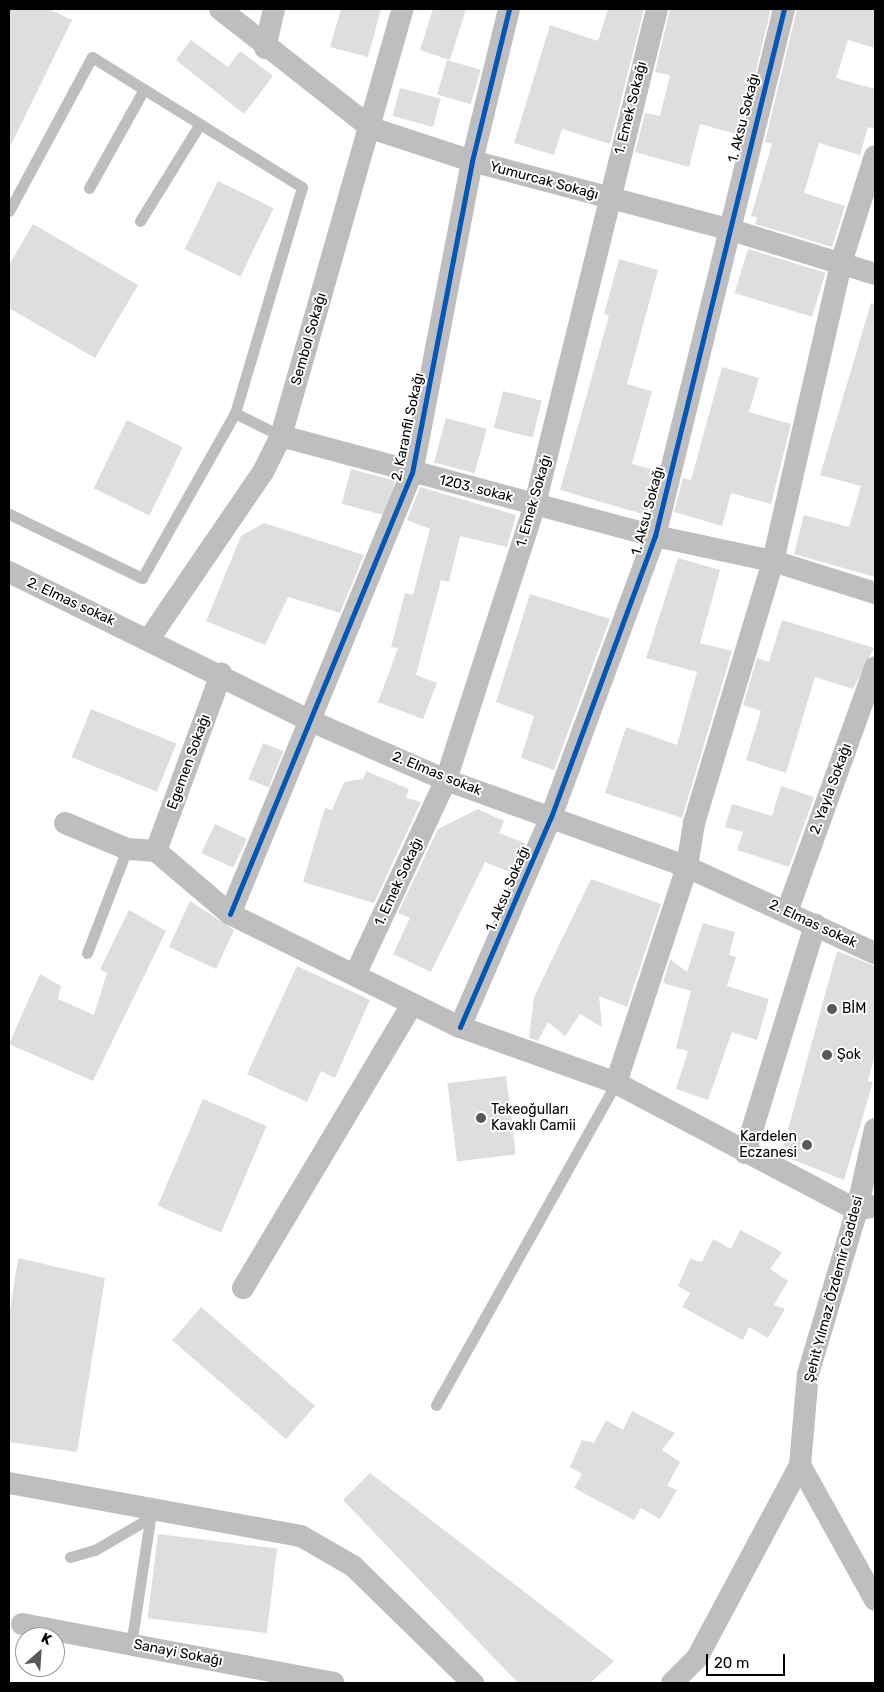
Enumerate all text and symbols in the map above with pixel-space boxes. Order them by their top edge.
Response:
street label: 1. Emek Sokağı [611,60,651,156]
street label: 1. Aksu Sokağı [725,71,763,165]
street label: Yumurcak Sokağı [488,158,600,204]
street label: Sembol Sokağı [288,291,330,387]
street label: 2. Karanfil Sokağı [388,371,428,483]
street label: 1. Emek Sokağı [513,453,555,549]
street label: 1. Aksu Sokağı [628,465,668,557]
street label: 1203. sokak [437,472,515,506]
street label: 2. Elmas sokak [24,574,118,630]
street label: Egemen Sokağı [164,712,214,812]
street label: 2. Yayla Sokağı [807,741,855,837]
street label: 2. Elmas sokak [390,748,484,800]
street label: 1. Emek Sokağı [371,835,427,929]
street label: 1. Aksu Sokağı [482,844,534,934]
street label: 2. Elmas sokak [766,896,860,952]
place label: BİM [842,1001,866,1017]
marker: BİM [826,1003,838,1015]
place label: Şok [837,1047,861,1063]
marker: Şok [821,1049,833,1061]
place label: Tekeoğulları Kavaklı Camii [491,1102,576,1134]
marker: Tekeoğulları Kavaklı Camii [475,1112,487,1124]
place label: Kardelen Eczanesi [739,1129,797,1162]
marker: Kardelen Eczanesi [801,1139,813,1151]
street label: Şehit Yılmaz Özdemir Caddesi [801,1194,867,1384]
north arrow [15,1627,65,1677]
text: K [38,1629,54,1649]
street label: Sanayi Sokağı [132,1636,224,1670]
scale bar [709,1644,788,1676]
text: 20 m [714,1654,749,1672]

